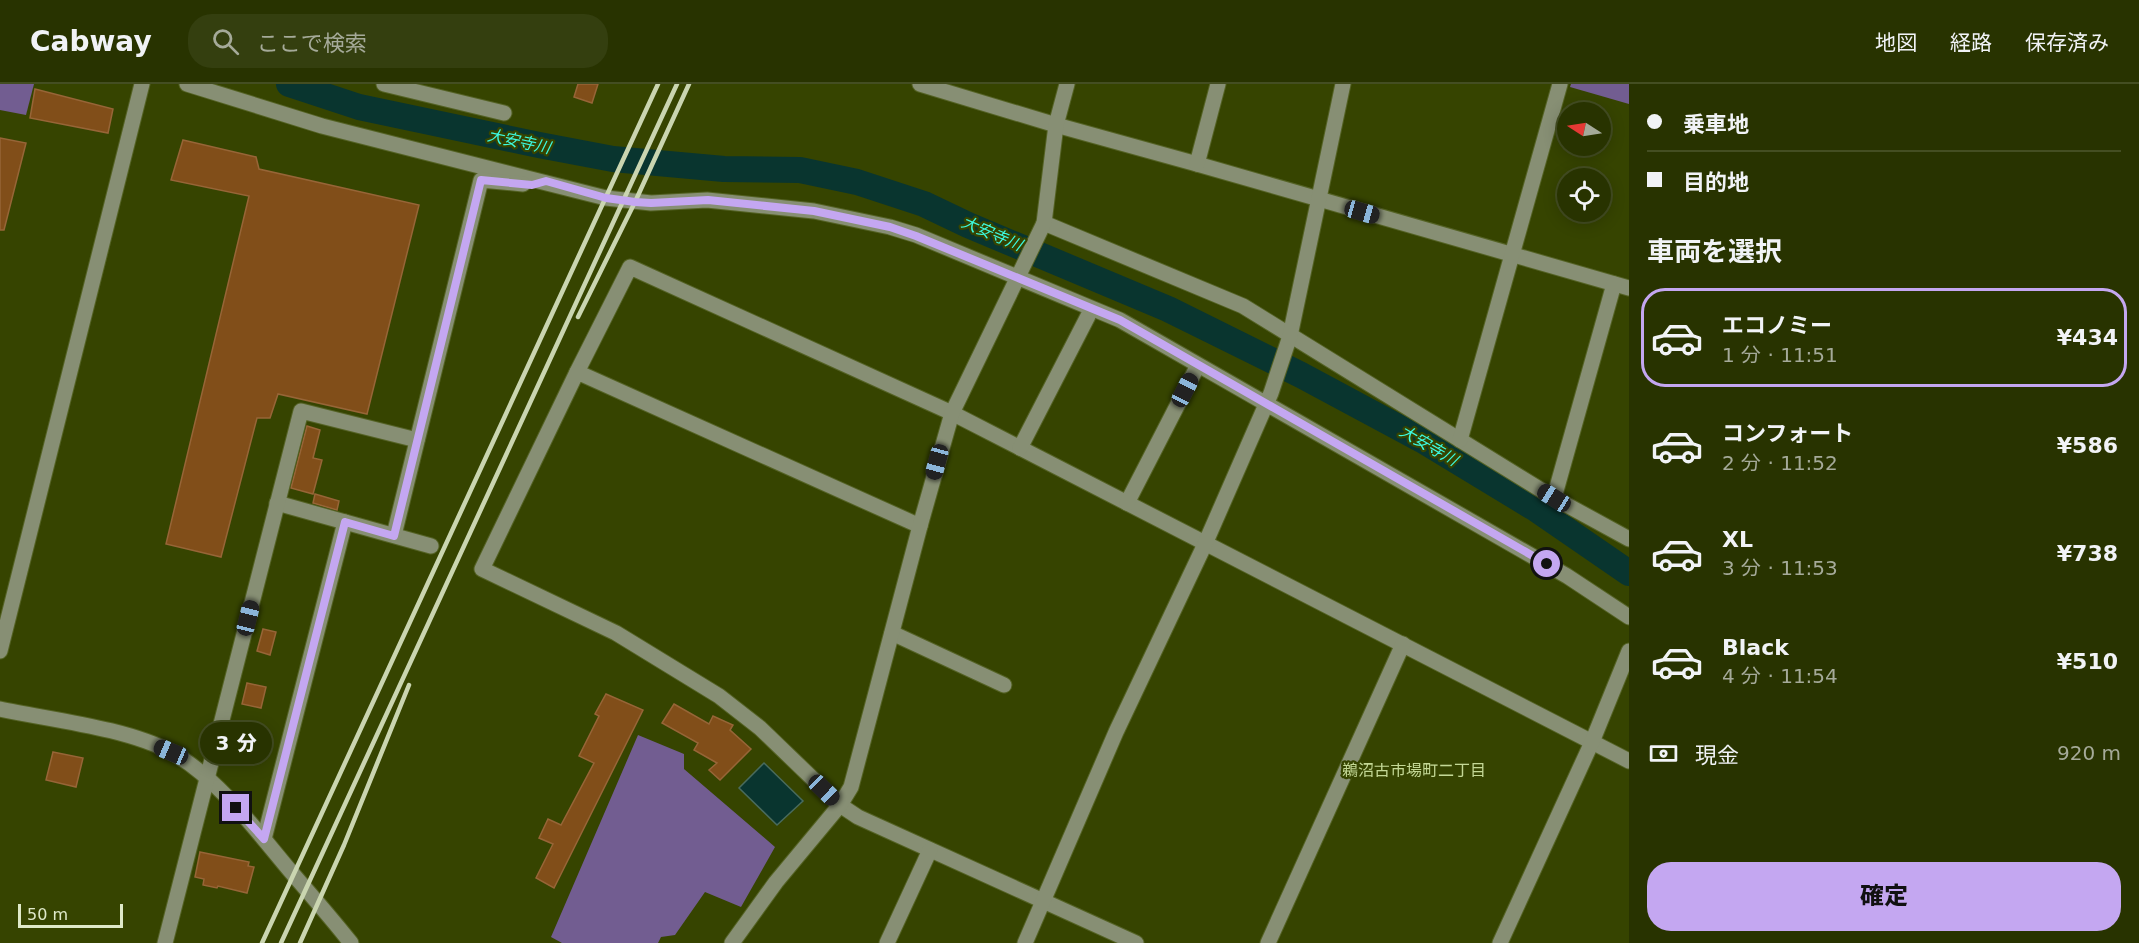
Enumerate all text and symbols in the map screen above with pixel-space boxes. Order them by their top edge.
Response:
search box [188,14,608,68]
text: Cabway [30,25,152,58]
icon: search [209,25,242,58]
text: ここで検索 [257,31,367,56]
text: 地図 [1875,31,1917,55]
text: 経路 [1950,31,1992,55]
text: 保存済み [2025,31,2109,55]
north arrow [1557,102,1611,156]
map controls [1557,102,1611,222]
text: 乗車地 [1683,112,1749,137]
water label: 大安寺川 [486,126,554,158]
button: locate [1557,168,1611,222]
text: 目的地 [1683,170,1749,195]
car [1342,198,1382,226]
water label: 大安寺川 [959,212,1027,255]
text: 車両を選択 [1647,236,1782,267]
icon: car [1650,311,1704,365]
text: エコノミー [1722,313,1832,338]
text: ¥434 [2057,325,2118,350]
text: 1 分 · 11:51 [1722,343,1838,367]
car [1169,370,1201,410]
icon: car [1650,419,1704,473]
water label: 大安寺川 [1396,421,1463,471]
text: コンフォート [1722,421,1853,446]
text: ¥586 [2057,433,2118,458]
car [924,442,950,482]
text: 2 分 · 11:52 [1722,451,1838,475]
car [1534,481,1574,515]
icon: car [1650,527,1704,581]
text: XL [1722,527,1753,552]
text: ¥738 [2057,541,2118,566]
route start [1533,550,1560,577]
text: 3 分 · 11:53 [1722,556,1838,580]
car [235,598,261,638]
icon: car [1650,635,1704,689]
text: Black [1722,635,1789,660]
text: ¥510 [2057,649,2118,674]
text: 4 分 · 11:54 [1722,664,1838,688]
callout: 3 分 [200,721,272,763]
text: 3 分 [216,731,256,755]
car [151,737,191,767]
icon: cash [1647,737,1680,770]
text: 920 m [2057,741,2121,765]
text: 現金 [1695,743,1739,768]
district label: 鵜沼古市場町二丁目 [1342,761,1486,780]
car [805,771,843,809]
route end [222,794,249,821]
button: 確定 [1647,862,2121,931]
scale bar [18,901,123,928]
text: 50 m [27,905,68,924]

